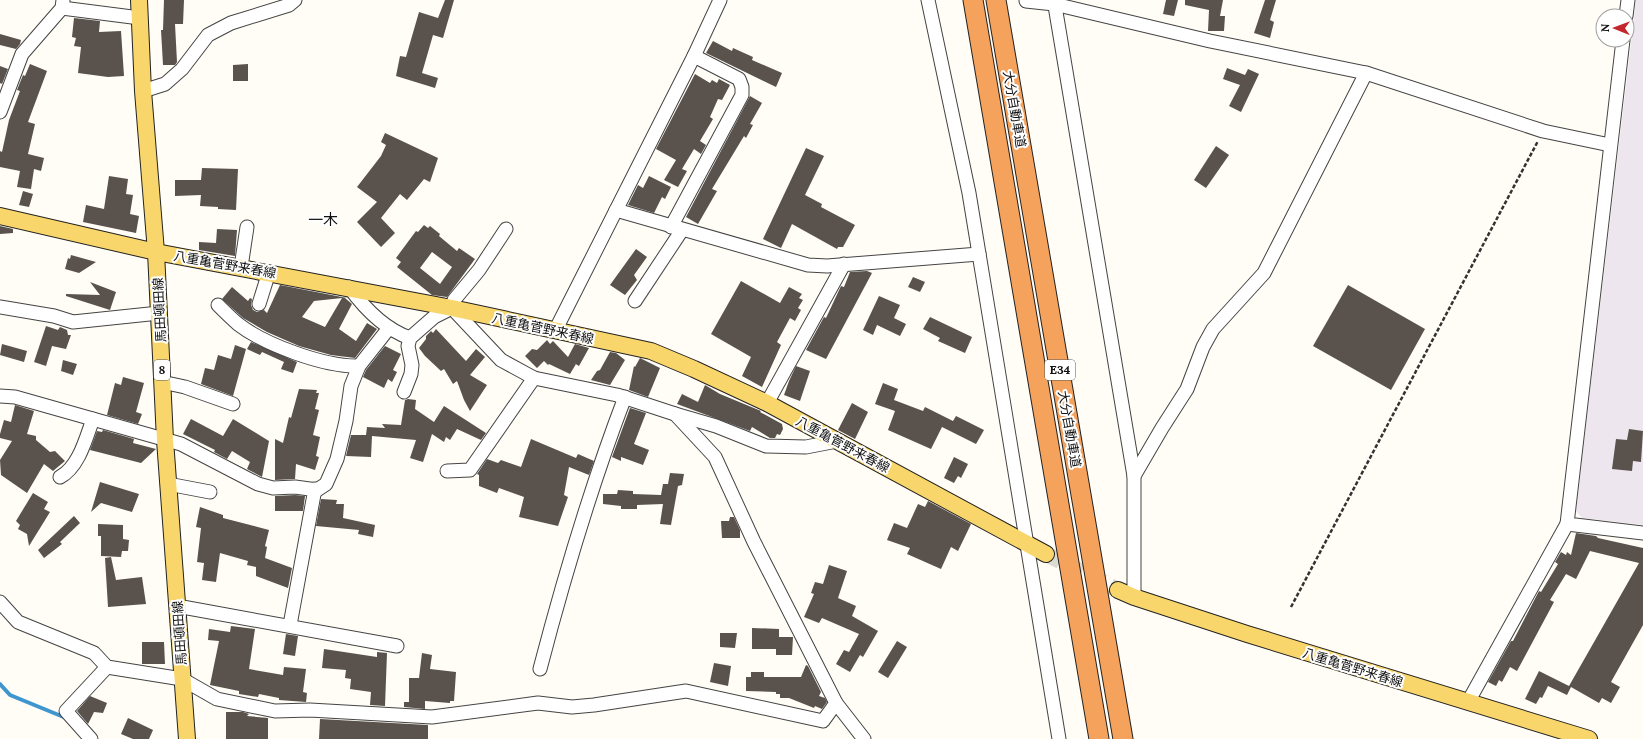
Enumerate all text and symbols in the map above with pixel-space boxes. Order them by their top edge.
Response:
north arrow [1595,8,1635,48]
text: N [1598,23,1612,32]
street label: 大分自動車道 [999,69,1030,149]
district label: 一木 [308,210,338,229]
street label: 八重亀菅野来春線 [172,247,278,282]
street label: 馬田頓田線 [149,277,170,343]
street label: 八重亀菅野来春線 [490,309,596,348]
road number: 8 [154,360,170,380]
road number: E34 [1045,360,1075,380]
street label: 大分自動車道 [1054,389,1085,469]
street label: 八重亀菅野来春線 [793,413,893,476]
street label: 馬田頓田線 [169,600,190,666]
street label: 八重亀菅野来春線 [1301,644,1405,691]

